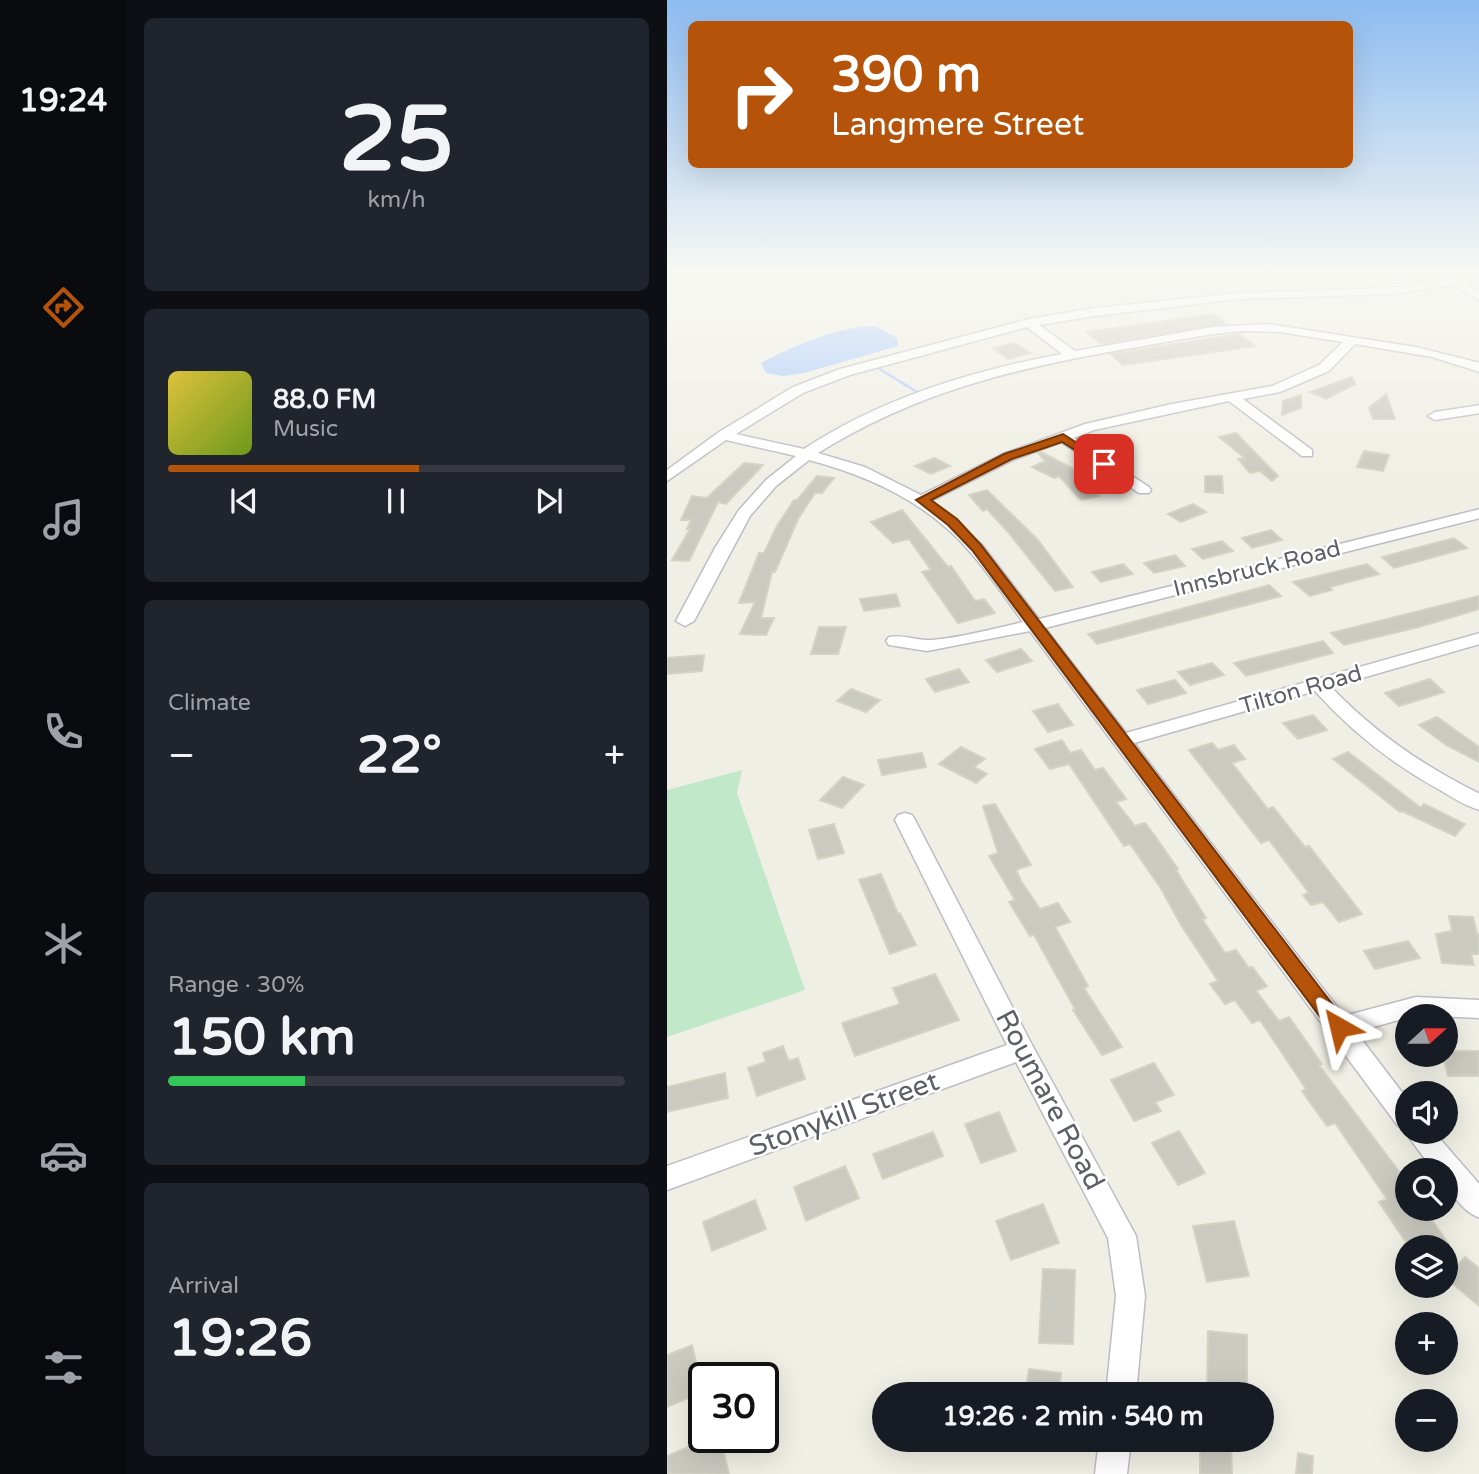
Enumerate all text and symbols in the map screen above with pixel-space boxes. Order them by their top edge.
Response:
text: 390 m [831,46,981,105]
icon: right [716,49,807,140]
text: 19:24 [19,82,107,120]
text: 25 [339,85,454,195]
text: Langmere Street [831,106,1084,144]
text: km/h [368,186,425,214]
icon: directions [39,283,88,332]
text: 88.0 FM [273,384,376,415]
text: Music [273,415,338,443]
pin [1074,434,1134,494]
icon: arrive [1085,445,1123,483]
icon: previous [225,482,263,520]
icon: pause [377,482,415,520]
icon: next [530,482,568,520]
icon: music [39,495,88,544]
street label: Innsbruck Road [1171,535,1343,603]
street label: Tilton Road [1237,659,1365,721]
text: Climate [168,689,251,717]
icon: phone [39,707,88,756]
text: 22° [357,724,442,787]
text: − [168,733,195,779]
text: + [604,733,625,779]
icon: climate [39,919,88,968]
text: Range · 30% [168,971,304,999]
position arrow [1302,990,1376,1064]
street label: Roumare Road [988,1004,1112,1196]
north arrow [1395,1004,1458,1068]
map controls [1395,1004,1458,1452]
text: 150 km [168,1006,356,1069]
street label: Stonykill Street [744,1064,944,1164]
button: sound [1395,1081,1458,1144]
icon: car [39,1131,88,1180]
button: search [1395,1158,1458,1221]
button: layers [1395,1235,1458,1298]
text: Arrival [168,1272,239,1300]
text: 19:26 [168,1307,312,1370]
button: + [1395,1312,1458,1375]
icon: filters [39,1343,88,1392]
speed limit sign: 30 [688,1362,779,1453]
button: − [1395,1389,1458,1452]
text: 19:26 · 2 min · 540 m [942,1401,1204,1432]

